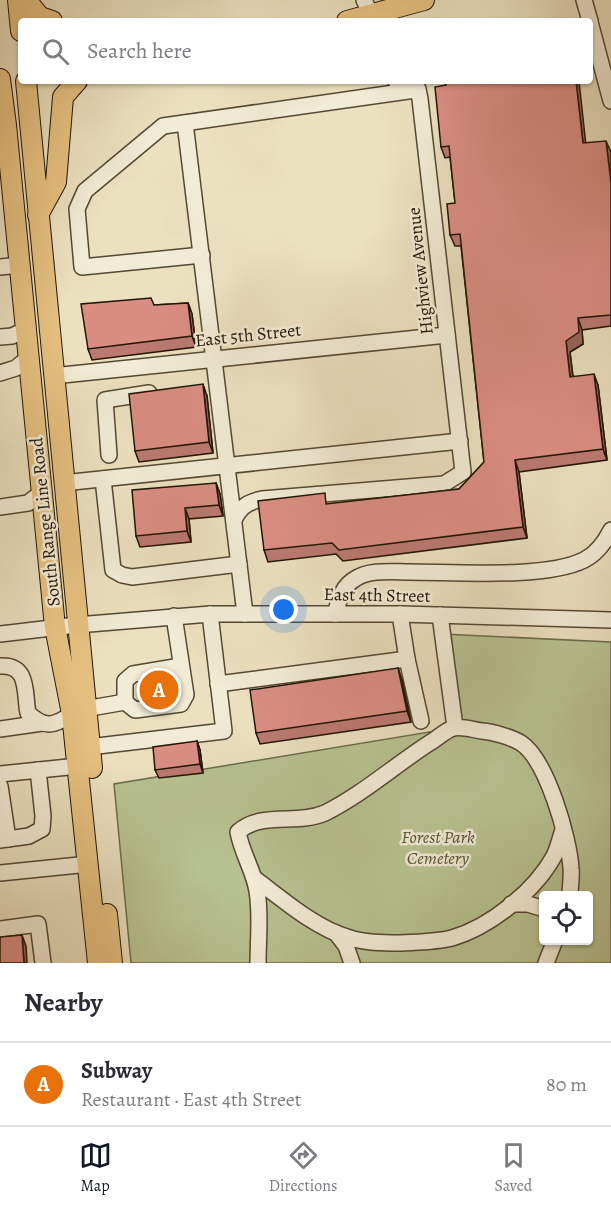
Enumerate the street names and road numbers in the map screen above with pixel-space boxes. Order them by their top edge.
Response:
street label: Highview Avenue [401,206,439,336]
street label: East 5th Street [194,317,302,353]
street label: South Range Line Road [24,436,66,608]
street label: East 4th Street [323,582,431,608]

